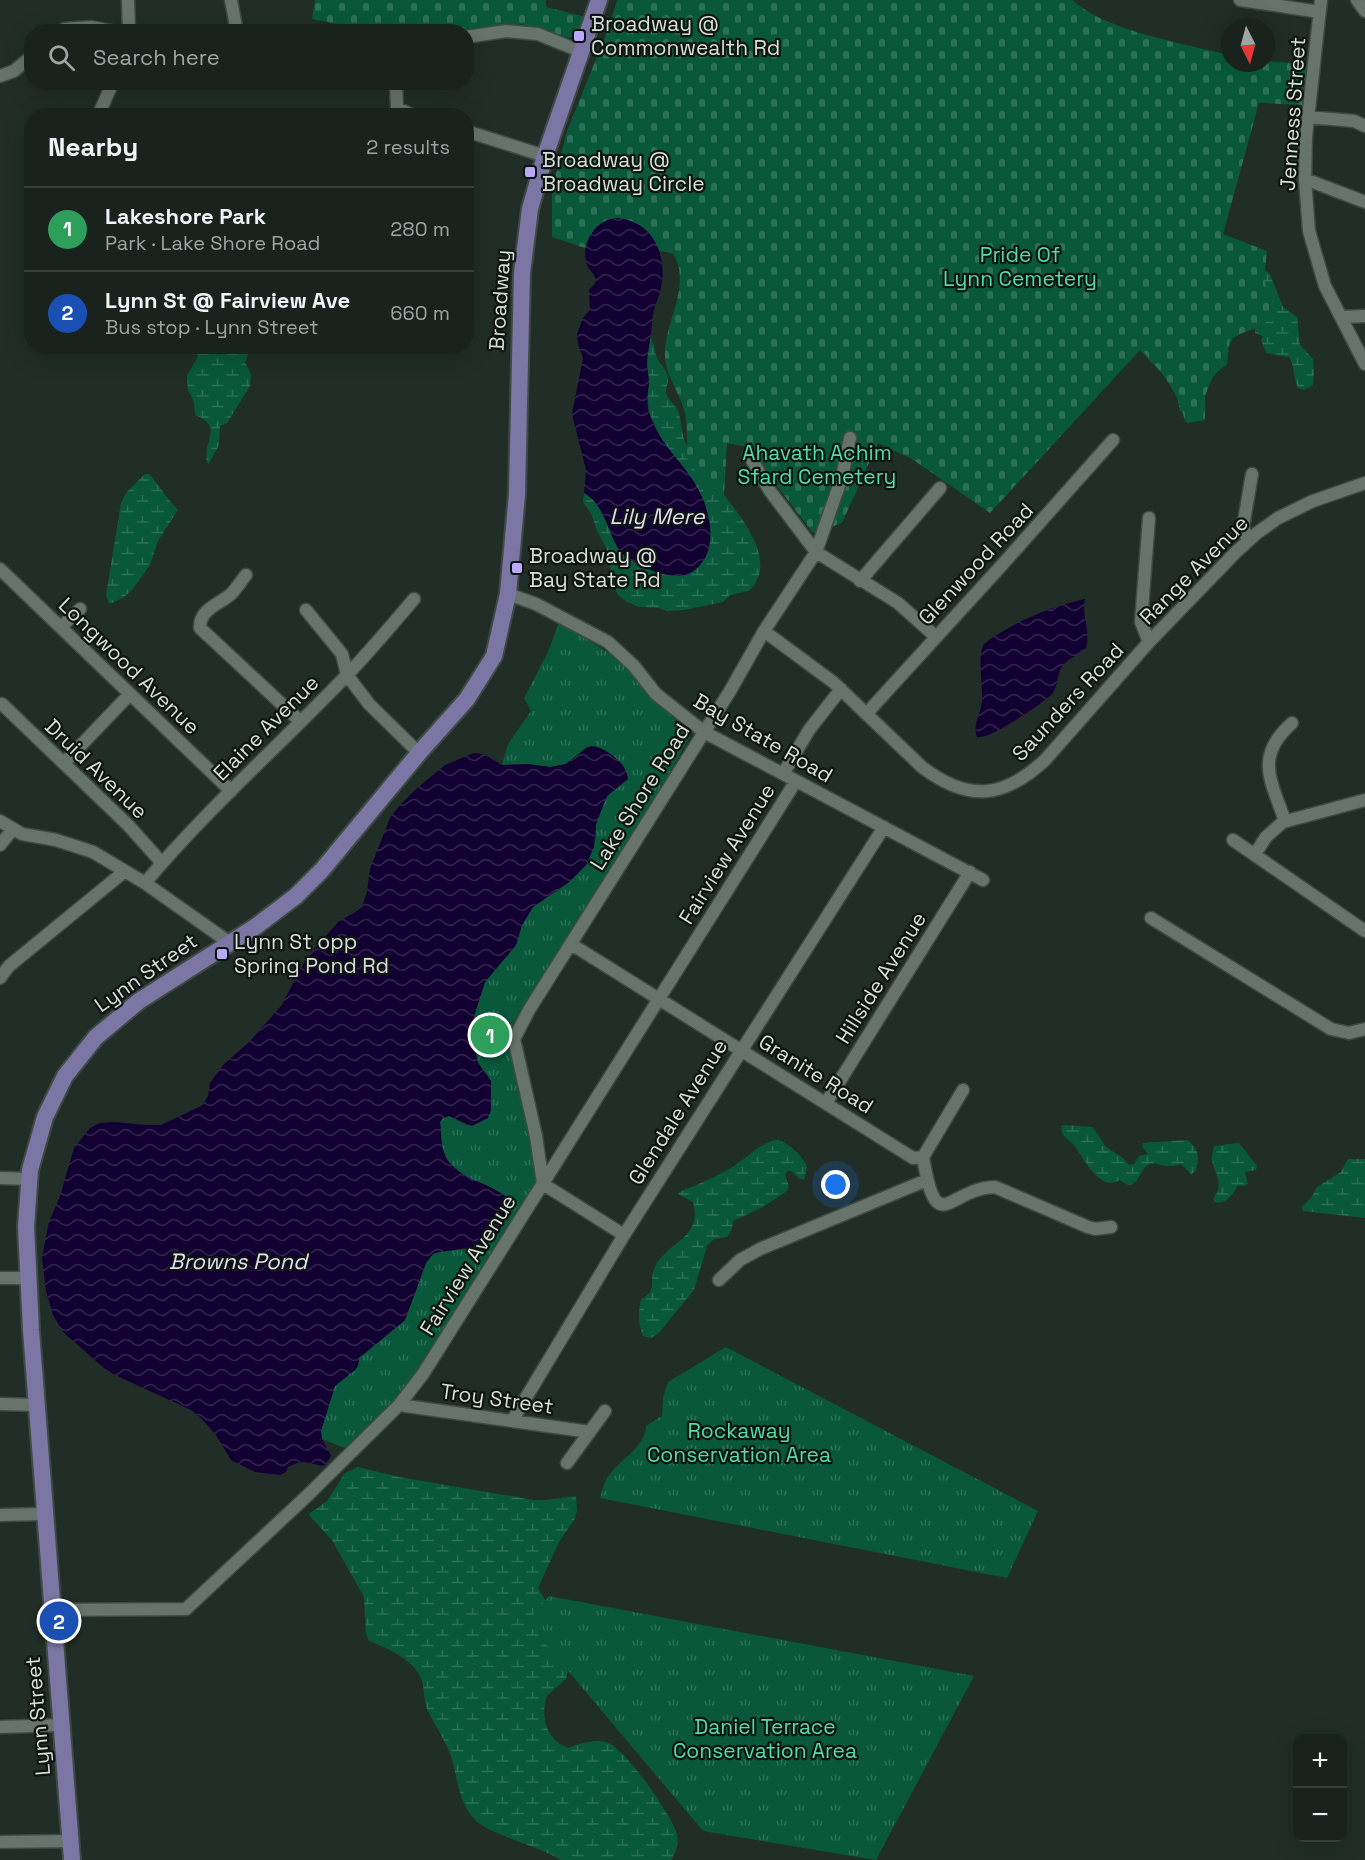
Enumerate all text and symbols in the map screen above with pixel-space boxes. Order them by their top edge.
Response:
place label: Broadway @ Commonwealth Rd [591,10,780,61]
north arrow [1221,18,1275,72]
search box [24,24,474,90]
marker: Broadway @ Commonwealth Rd [572,29,586,43]
street label: Jenness Street [1274,36,1311,192]
icon: search [45,41,78,74]
text: Search here [93,43,220,71]
text: Nearby [48,130,138,164]
text: 2 results [366,134,450,160]
place label: Broadway @ Broadway Circle [542,146,705,197]
marker: Broadway @ Broadway Circle [523,165,537,179]
text: Lakeshore Park [105,202,266,230]
text: 1 [63,216,72,242]
text: 280 m [390,216,450,242]
text: Park · Lake Shore Road [105,230,320,256]
park label: Pride Of Lynn Cemetery [943,241,1097,292]
street label: Broadway [483,249,516,351]
text: Lynn St @ Fairview Ave [105,286,350,314]
text: 2 [62,300,73,326]
text: 660 m [390,300,450,326]
text: Bus stop · Lynn Street [105,314,318,340]
park label: Ahavath Achim Sfard Cemetery [738,439,896,490]
street label: Glenwood Road [912,497,1039,630]
water label: Lily Mere [610,502,705,530]
street label: Range Avenue [1133,509,1254,630]
place label: Broadway @ Bay State Rd [529,542,661,593]
marker: Broadway @ Bay State Rd [510,561,524,575]
street label: Longwood Avenue [53,591,206,740]
street label: Saunders Road [1006,637,1129,766]
street label: Elaine Avenue [207,669,324,786]
street label: Bay State Road [689,687,838,788]
street label: Druid Avenue [39,713,153,824]
street label: Lake Shore Road [584,718,695,875]
street label: Fairview Avenue [672,778,781,929]
street label: Hillside Avenue [829,907,932,1049]
street label: Lynn Street [89,927,202,1018]
place label: Lynn St opp Spring Pond Rd [234,928,389,979]
marker: Lynn St opp Spring Pond Rd [215,947,229,961]
pin: 1 [470,1012,510,1058]
street label: Granite Road [754,1028,879,1120]
street label: Glendale Avenue [622,1034,733,1190]
your location [821,1170,850,1199]
street label: Fairview Avenue [413,1189,522,1340]
water label: Browns Pond [169,1247,310,1275]
street label: Troy Street [439,1377,555,1420]
park label: Rockaway Conservation Area [647,1417,831,1468]
pin: 2 [40,1598,78,1644]
street label: Lynn Street [19,1655,56,1777]
park label: Daniel Terrace Conservation Area [673,1713,857,1764]
map controls [1293,1734,1347,1842]
button: + [1293,1734,1347,1788]
button: − [1293,1788,1347,1842]

